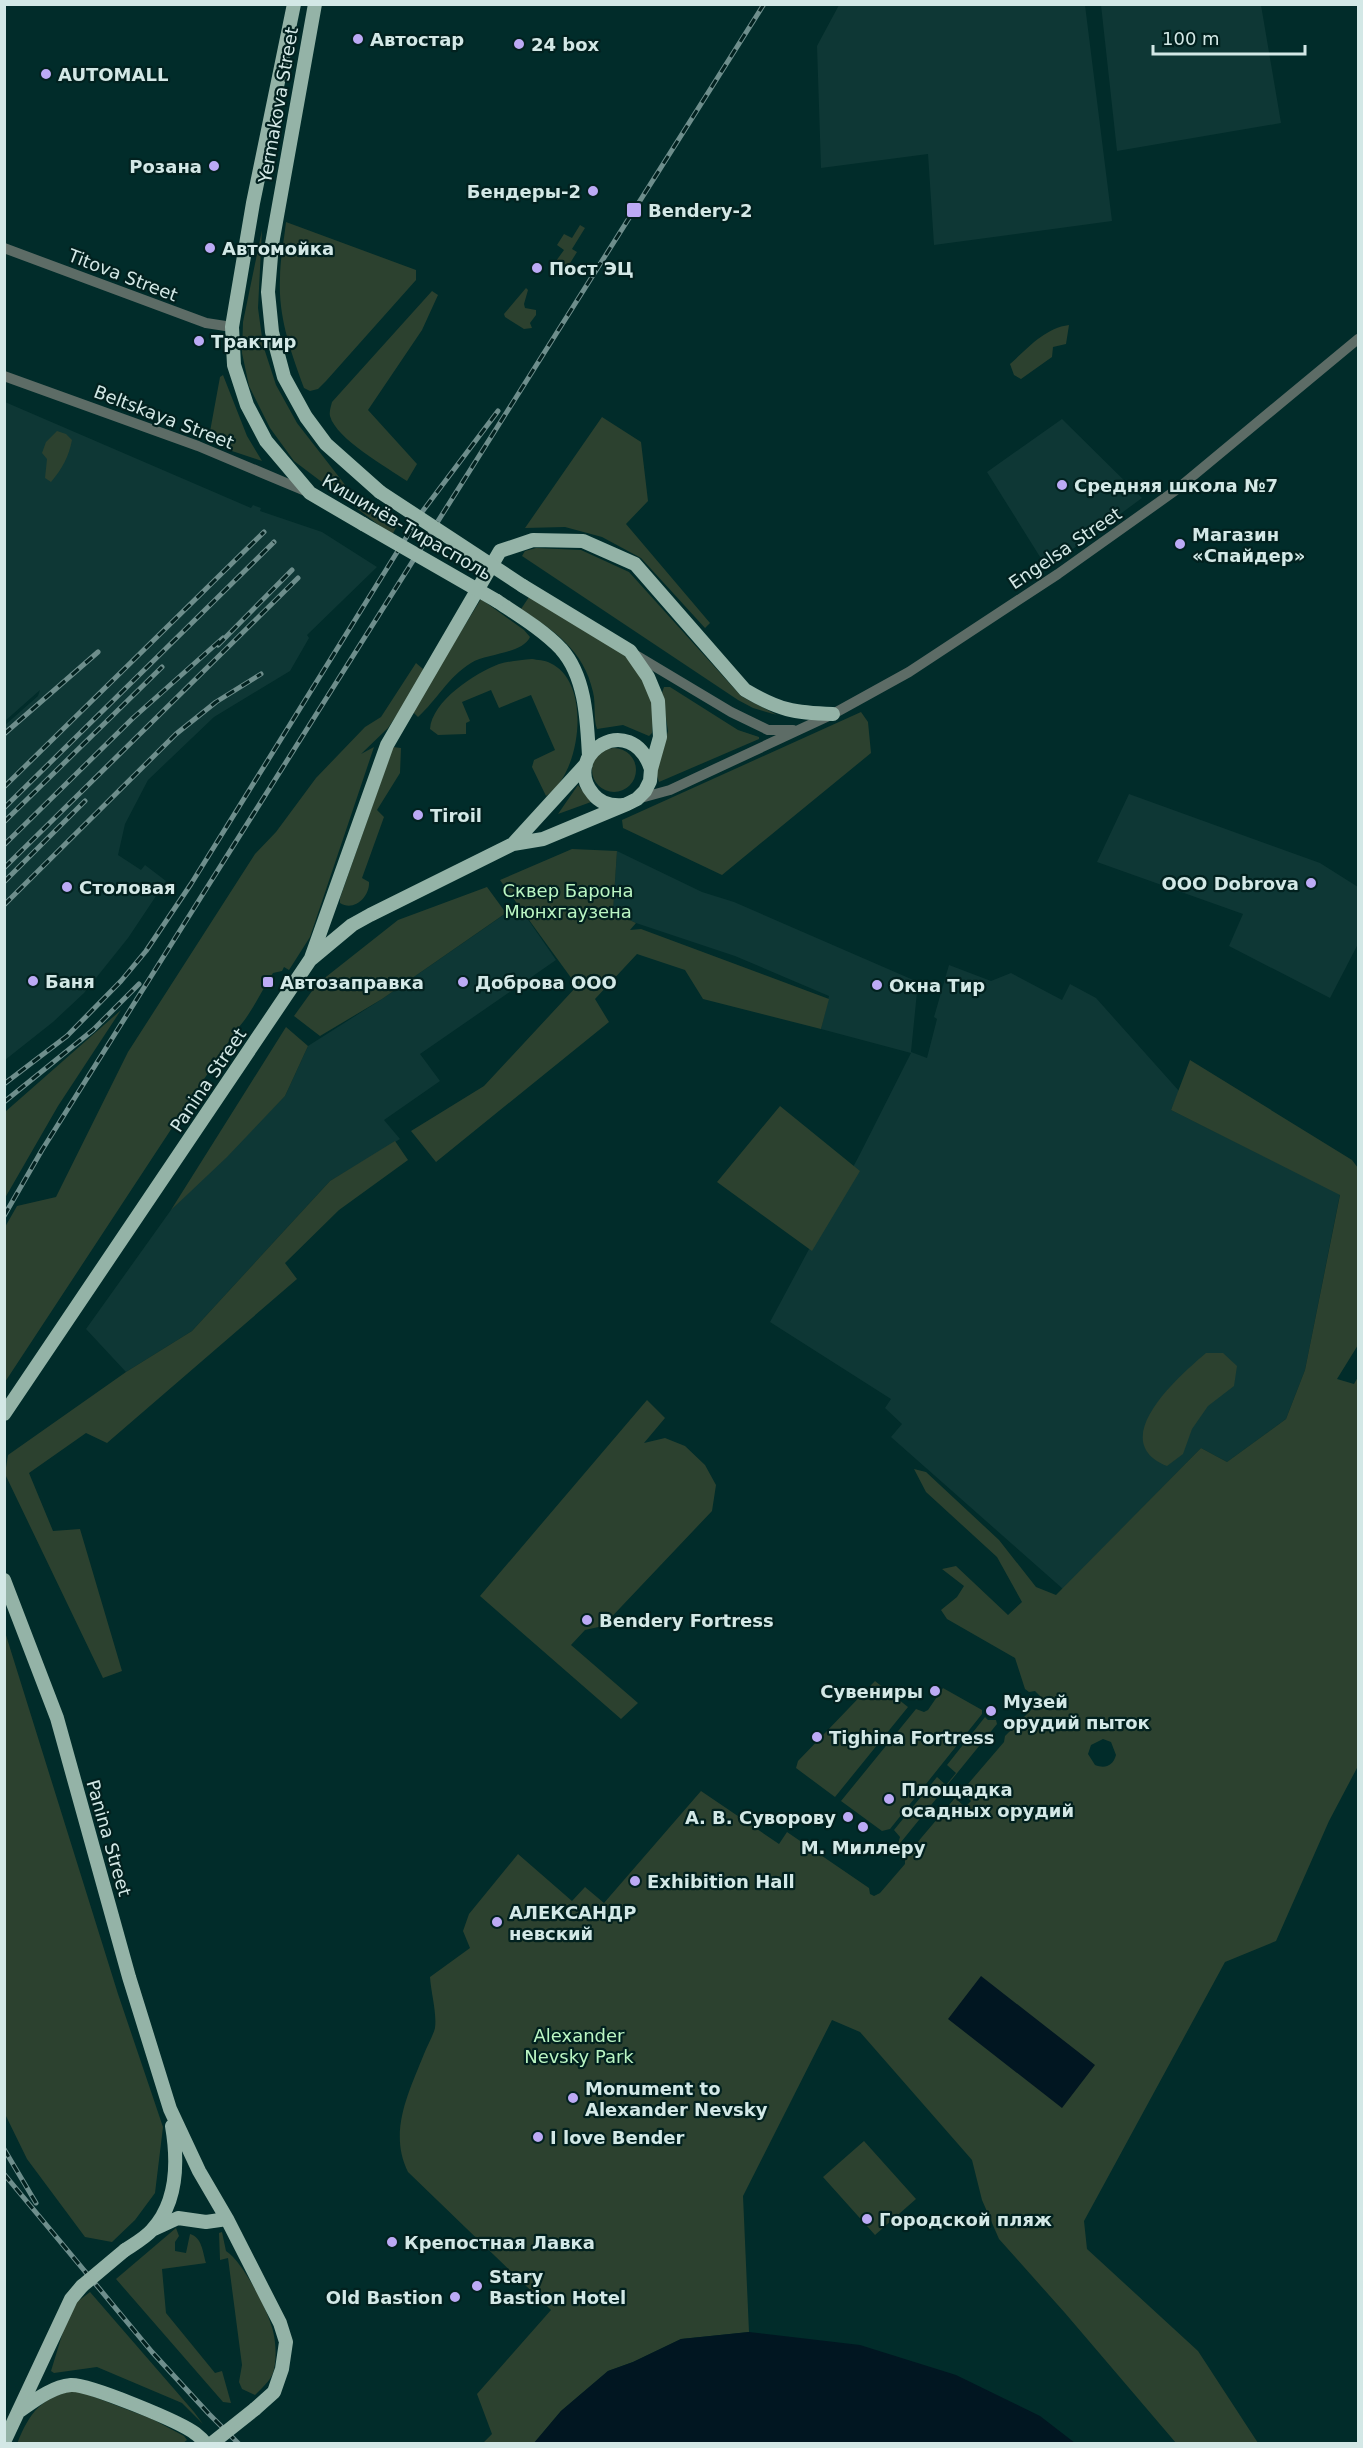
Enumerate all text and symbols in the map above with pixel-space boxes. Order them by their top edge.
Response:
scale bar [1153,18,1304,56]
street label: Yermakova Street [254,25,302,186]
text: 100 m [1162,28,1220,49]
place label: Автостар [370,29,464,50]
marker: Автостар [351,32,365,46]
place label: 24 box [531,34,600,55]
marker: 24 box [512,37,526,51]
place label: AUTOMALL [58,64,168,85]
marker: AUTOMALL [39,67,53,81]
place label: Розана [129,156,202,177]
marker: Розана [207,159,221,173]
place label: Бендеры-2 [467,181,581,202]
marker: Бендеры-2 [586,184,600,198]
place label: Bendery-2 [648,200,752,221]
marker: Bendery-2 [625,201,643,219]
place label: Автомойка [222,238,334,259]
marker: Автомойка [203,241,217,255]
street label: Titova Street [64,244,181,306]
place label: Пост ЭЦ [549,258,634,279]
marker: Пост ЭЦ [530,261,544,275]
place label: Трактир [211,331,297,352]
marker: Трактир [192,334,206,348]
street label: Beltskaya Street [91,381,237,453]
street label: Кишинёв-Тирасполь [318,470,496,584]
place label: Средняя школа №7 [1074,475,1278,496]
marker: Средняя школа №7 [1055,478,1069,492]
street label: Engelsa Street [1005,503,1125,593]
place label: Магазин «Спайдер» [1192,524,1305,566]
marker: Магазин «Спайдер» [1173,537,1187,551]
place label: Tiroil [430,805,482,826]
marker: Tiroil [411,808,425,822]
place label: OOO Dobrova [1162,873,1299,894]
marker: OOO Dobrova [1304,876,1318,890]
place label: Столовая [79,877,176,898]
marker: Столовая [60,880,74,894]
park label: Сквер Барона Мюнхгаузена [503,880,633,922]
place label: Баня [45,971,95,992]
place label: Автозаправка [280,972,424,993]
place label: Доброва ООО [475,972,617,993]
marker: Баня [26,974,40,988]
marker: Автозаправка [261,975,275,989]
marker: Доброва ООО [456,975,470,989]
place label: Окна Тир [889,975,985,996]
marker: Окна Тир [870,978,884,992]
street label: Panina Street [166,1024,250,1136]
place label: Bendery Fortress [599,1610,774,1631]
marker: Bendery Fortress [580,1613,594,1627]
place label: Сувениры [820,1681,923,1702]
marker: Сувениры [928,1684,942,1698]
place label: Музей орудий пыток [1003,1691,1150,1733]
marker: Музей орудий пыток [984,1704,998,1718]
place label: Tighina Fortress [829,1727,994,1748]
marker: Tighina Fortress [810,1730,824,1744]
street label: Panina Street [82,1777,136,1899]
place label: Площадка осадных орудий [901,1779,1074,1821]
marker: Площадка осадных орудий [882,1792,896,1806]
place label: А. В. Суворову [685,1807,836,1828]
marker: А. В. Суворову [841,1810,855,1824]
marker: М. Миллеру [856,1820,870,1834]
place label: М. Миллеру [801,1837,926,1858]
place label: Exhibition Hall [647,1871,795,1892]
marker: Exhibition Hall [628,1874,642,1888]
place label: АЛЕКСАНДР невский [509,1902,636,1944]
marker: АЛЕКСАНДР невский [490,1915,504,1929]
park label: Alexander Nevsky Park [524,2025,634,2067]
place label: Monument to Alexander Nevsky [585,2078,768,2120]
marker: Monument to Alexander Nevsky [566,2091,580,2105]
place label: I love Bender [550,2127,685,2148]
marker: I love Bender [531,2130,545,2144]
place label: Городской пляж [879,2209,1052,2230]
marker: Городской пляж [860,2212,874,2226]
place label: Крепостная Лавка [404,2232,595,2253]
marker: Крепостная Лавка [385,2235,399,2249]
place label: Stary Bastion Hotel [489,2266,626,2308]
marker: Stary Bastion Hotel [470,2279,484,2293]
place label: Old Bastion [326,2287,443,2308]
marker: Old Bastion [448,2290,462,2304]

